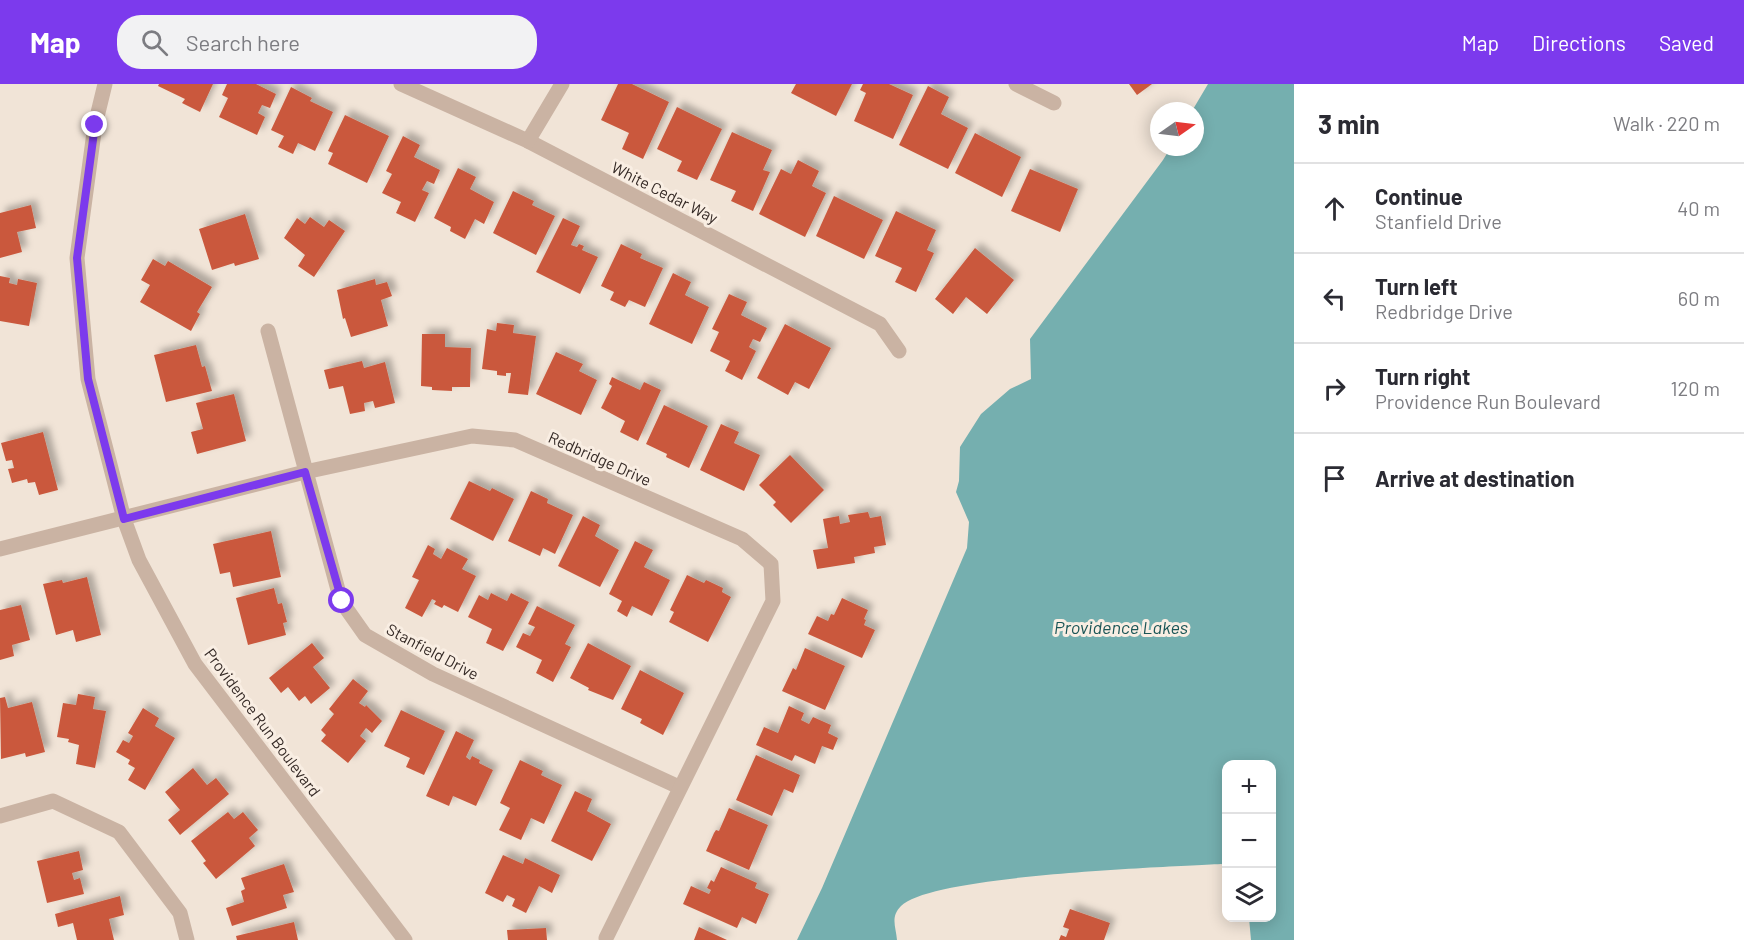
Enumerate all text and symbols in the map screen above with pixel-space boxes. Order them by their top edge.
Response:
search box [117,15,537,69]
text: Map [30,25,81,59]
icon: search [138,26,171,59]
text: Search here [186,29,300,55]
text: Map [1462,30,1499,55]
text: Directions [1532,30,1626,55]
text: Saved [1659,30,1714,55]
north arrow [1150,102,1204,156]
text: 3 min [1318,108,1380,139]
route end [81,111,107,137]
text: Walk · 220 m [1613,111,1720,135]
street label: White Cedar Way [609,157,722,227]
text: Continue [1375,183,1463,209]
icon: ahead [1318,192,1351,225]
text: 40 m [1677,196,1720,220]
text: Stanfield Drive [1375,209,1502,233]
text: Turn left [1375,273,1458,299]
icon: left [1318,282,1351,315]
text: 60 m [1678,286,1720,310]
text: Redbridge Drive [1375,299,1513,323]
text: Turn right [1375,363,1470,389]
icon: right [1318,372,1351,405]
text: 120 m [1670,376,1720,400]
text: Providence Run Boulevard [1375,389,1601,413]
street label: Redbridge Drive [546,427,654,489]
icon: arrive [1318,462,1351,495]
text: Arrive at destination [1375,465,1574,491]
route start [328,587,354,613]
water label: Providence Lakes [1054,616,1188,638]
street label: Stanfield Drive [384,619,482,683]
street label: Providence Run Boulevard [201,644,325,800]
map controls [1222,760,1276,922]
button: + [1222,760,1276,814]
button: − [1222,814,1276,868]
button: layers [1222,868,1276,922]

